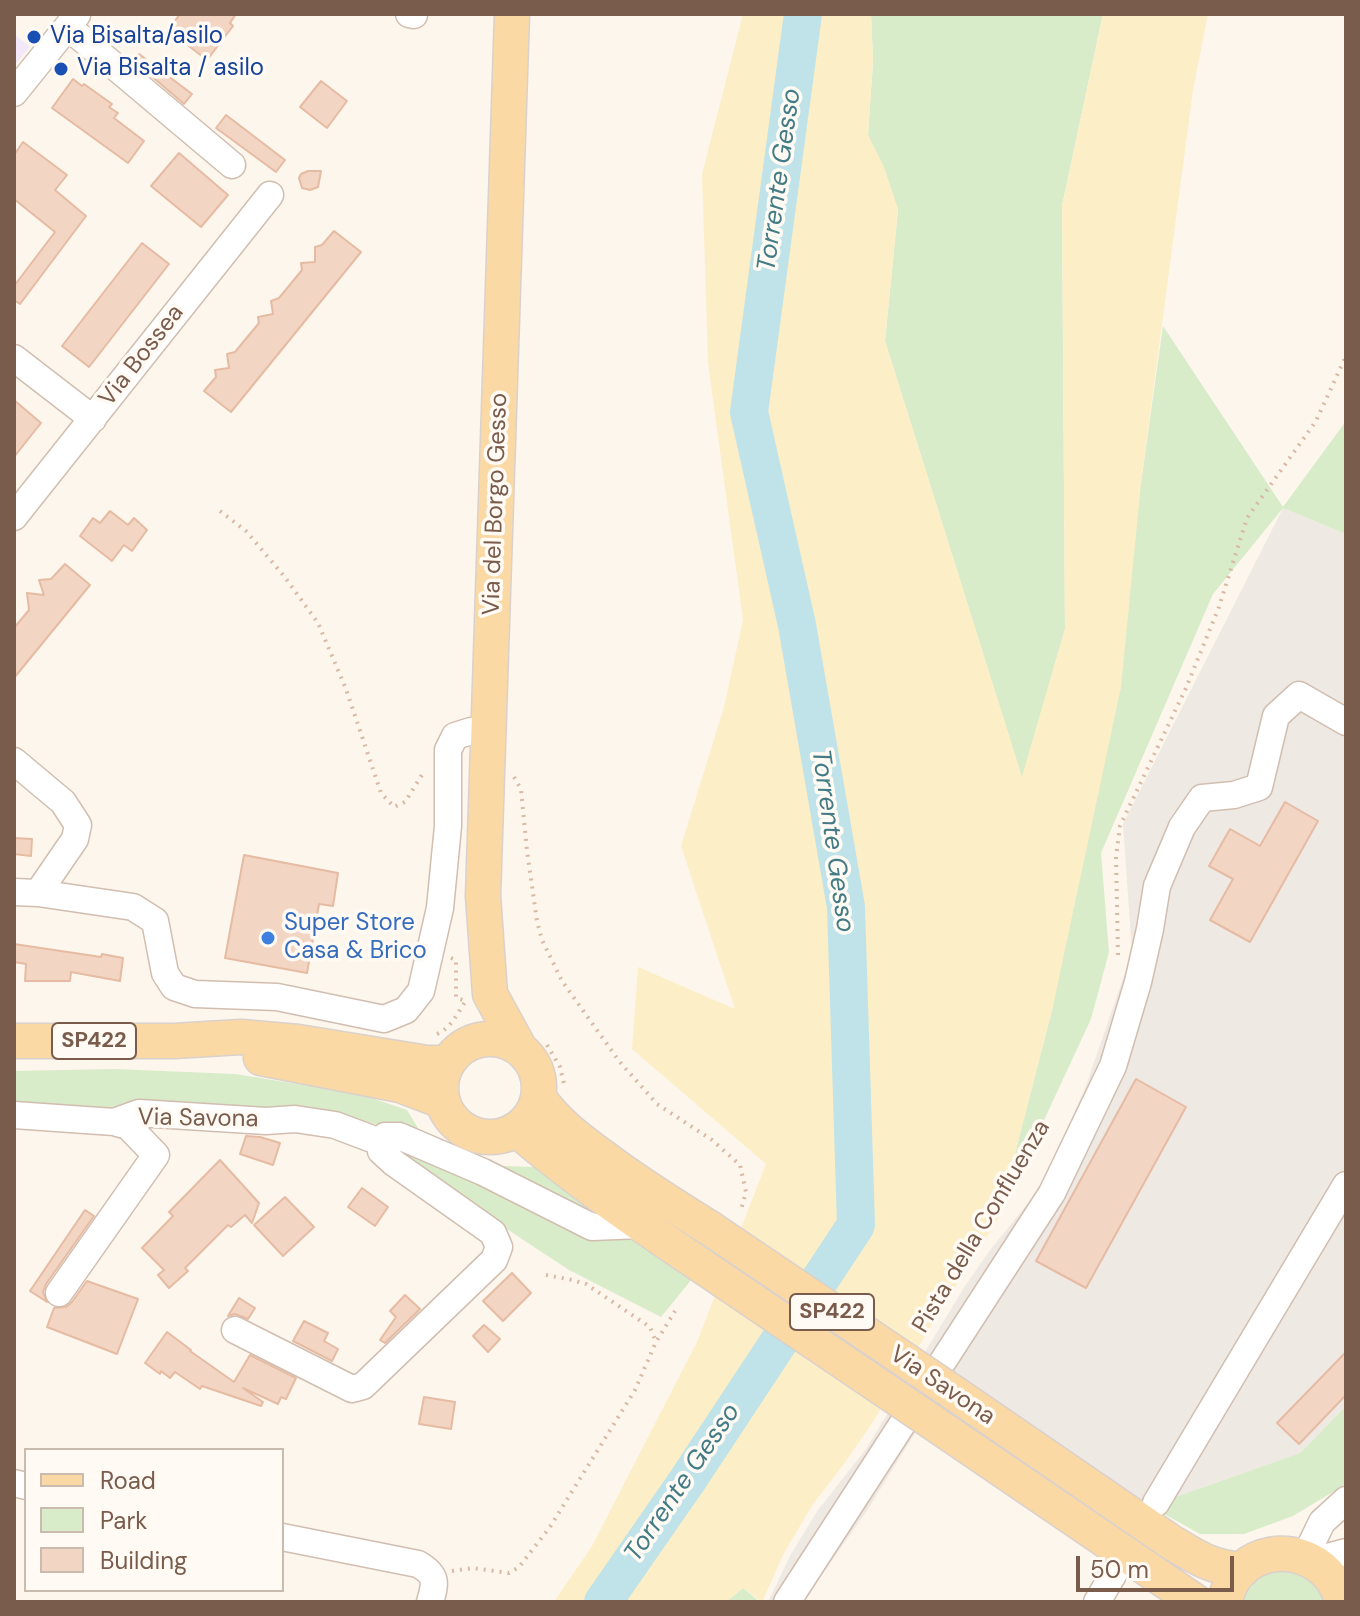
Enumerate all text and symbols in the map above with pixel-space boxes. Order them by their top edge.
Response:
place label: Via Bisalta/asilo [50,23,223,51]
marker: Via Bisalta/asilo [25,28,43,46]
place label: Via Bisalta / asilo [77,55,264,83]
marker: Via Bisalta / asilo [52,60,70,78]
water label: Torrente Gesso [752,86,808,274]
street label: Via Bossea [93,300,191,412]
street label: Via del Borgo Gesso [478,392,514,616]
water label: Torrente Gesso [804,747,860,935]
place label: Super Store Casa & Brico [284,910,427,966]
marker: Super Store Casa & Brico [259,929,277,947]
road number: SP422 [52,1023,136,1059]
street label: Via Savona [137,1104,259,1134]
street label: Pista della Confluenza [907,1116,1057,1338]
road number: SP422 [790,1294,874,1330]
street label: Via Savona [884,1340,1000,1432]
water label: Torrente Gesso [618,1398,748,1568]
legend [24,1448,284,1592]
text: Road [100,1465,156,1496]
text: Park [100,1505,147,1536]
scale bar [1080,1540,1238,1590]
text: Building [100,1545,187,1576]
text: 50 m [1090,1554,1149,1585]

